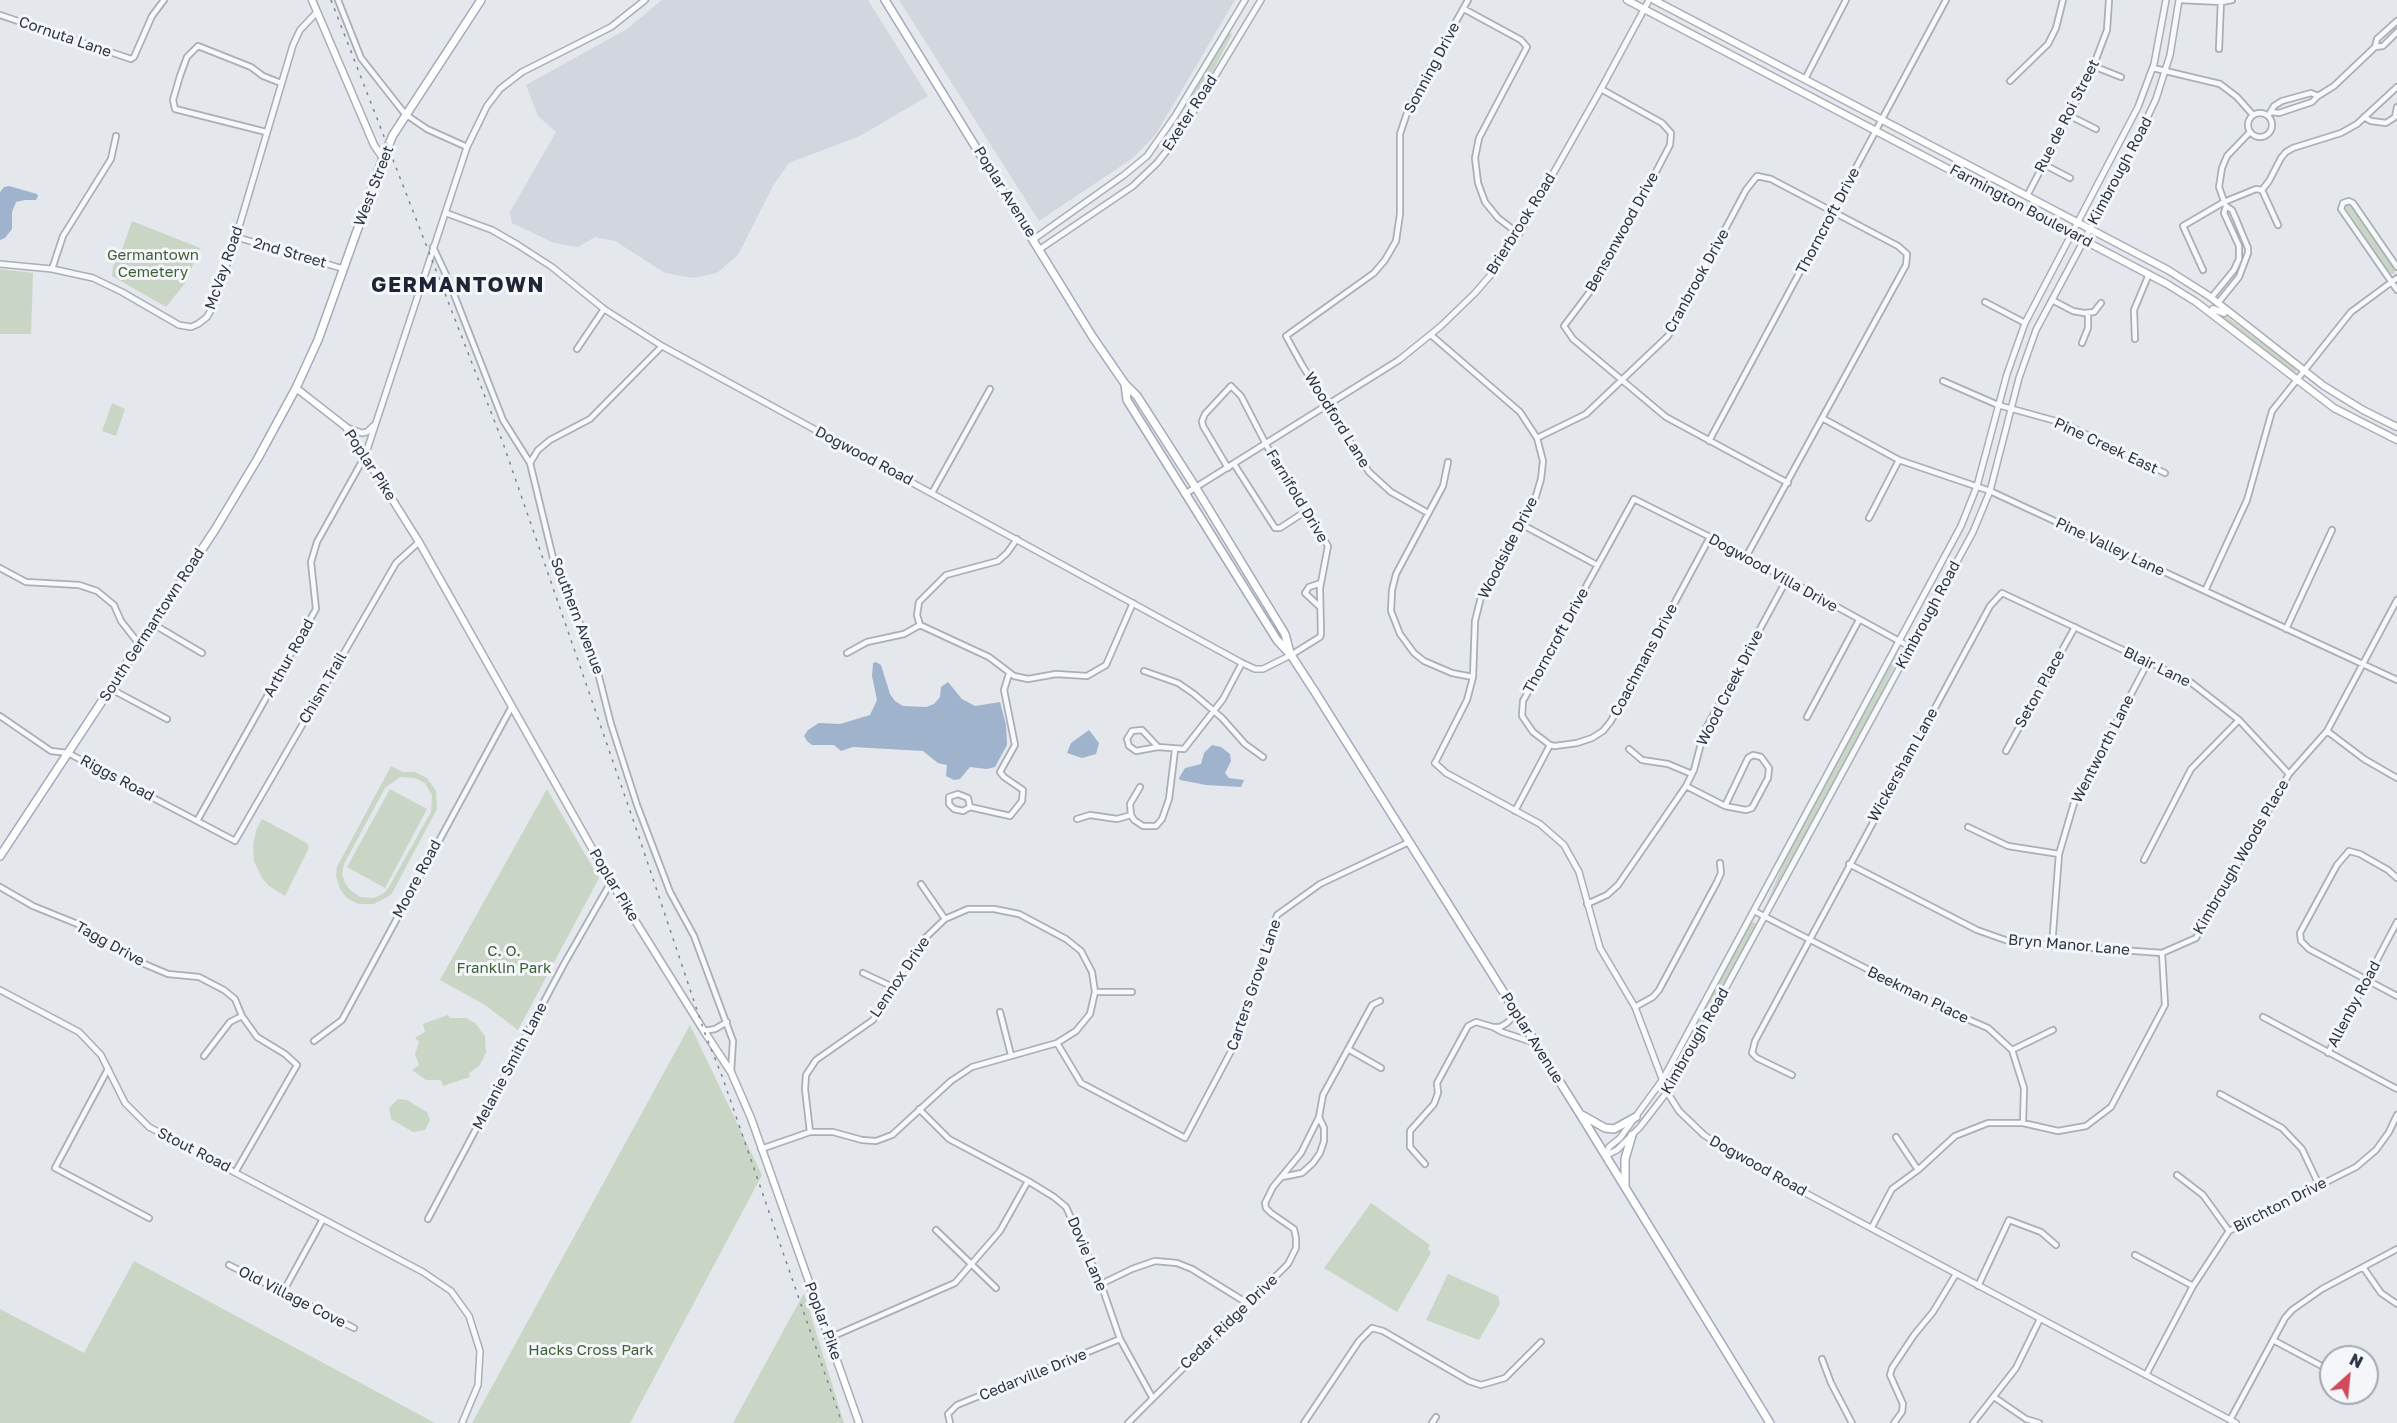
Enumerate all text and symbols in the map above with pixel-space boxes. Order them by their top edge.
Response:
street label: Cornuta Lane [16,13,114,61]
street label: Sonning Drive [1400,19,1464,117]
street label: Rue de Roi Street [2031,57,2103,175]
street label: Exeter Road [1159,72,1221,154]
street label: Kimbrough Road [2084,114,2156,228]
street label: West Street [350,143,398,229]
street label: Poplar Avenue [970,143,1040,241]
street label: Farmington Boulevard [1946,161,2096,251]
street label: Thorncroft Drive [1792,165,1864,277]
street label: Bensonwood Drive [1582,169,1662,295]
street label: Brierbrook Road [1483,170,1559,278]
street label: McVay Road [201,224,247,312]
street label: Cranbrook Drive [1661,226,1733,336]
street label: 2nd Street [251,234,329,272]
park label: Germantown Cemetery [107,246,199,281]
district label: GERMANTOWN [371,272,545,298]
street label: Woodford Lane [1300,369,1374,471]
street label: Pine Creek East [2051,414,2161,478]
street label: Dogwood Road [812,423,916,489]
street label: Poplar Pike [340,426,400,504]
street label: Farnifold Drive [1262,446,1332,546]
street label: Woodside Drive [1475,494,1541,602]
street label: Pine Valley Lane [2053,514,2167,580]
street label: Dogwood Villa Drive [1705,530,1841,616]
street label: South Germantown Road [96,545,208,705]
street label: Southern Avenue [546,555,608,677]
street label: Kimbrough Road [1892,558,1964,672]
street label: Thorncroft Drive [1520,585,1592,697]
street label: Coachmans Drive [1607,601,1681,719]
street label: Arthur Road [260,616,318,700]
street label: Wood Creek Drive [1693,627,1767,749]
street label: Blair Lane [2121,643,2193,691]
street label: Seton Place [2011,647,2069,731]
street label: Chism Trail [295,649,351,727]
street label: Wentworth Lane [2068,692,2138,806]
street label: Wickersham Lane [1864,705,1942,825]
street label: Riggs Road [77,751,157,805]
street label: Kimbrough Woods Place [2189,776,2293,938]
street label: Moore Road [389,837,445,921]
street label: Poplar Pike [585,845,643,925]
street label: Carters Grove Lane [1223,917,1285,1053]
street label: Tagg Drive [72,918,148,970]
street label: Bryn Manor Lane [2007,931,2131,959]
street label: Lennox Drive [866,933,934,1021]
park label: C. O. Franklin Park [456,942,552,977]
street label: Allenby Road [2324,958,2384,1050]
street label: Beekman Place [1864,963,1972,1027]
street label: Kimbrough Road [1657,985,1733,1097]
street label: Poplar Avenue [1497,989,1567,1087]
street label: Melanie Smith Lane [469,999,551,1133]
street label: Stout Road [154,1124,234,1176]
street label: Dogwood Road [1706,1132,1810,1200]
street label: Birchton Drive [2230,1174,2330,1236]
street label: Dovie Lane [1063,1214,1111,1294]
street label: Old Village Cove [235,1262,349,1332]
street label: Cedar Ridge Drive [1177,1271,1281,1373]
street label: Poplar Pike [801,1280,845,1362]
park label: Hacks Cross Park [528,1341,654,1359]
street label: Cedarville Drive [977,1345,1089,1405]
north arrow [2319,1345,2379,1405]
text: N [2346,1349,2366,1372]

